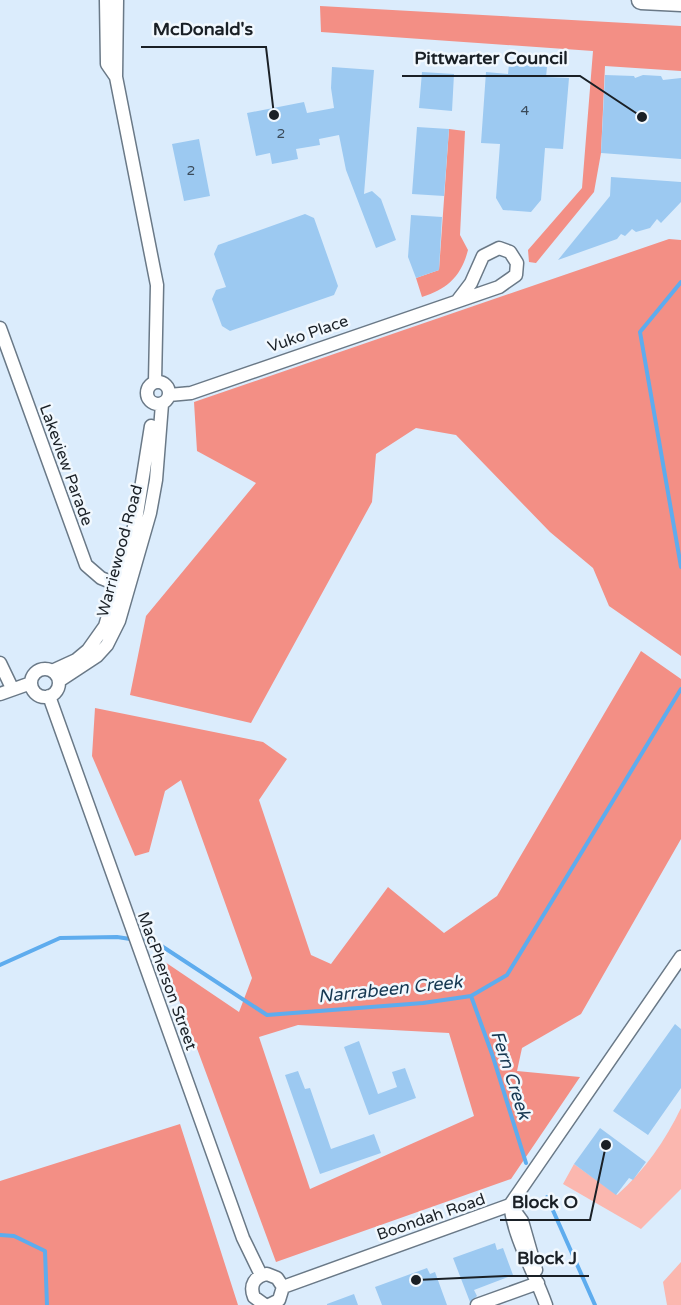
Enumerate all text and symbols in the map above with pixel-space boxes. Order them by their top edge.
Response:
callout: McDonald's [141,11,266,47]
text: McDonald's [153,18,254,40]
callout: Pittwarter Council [402,40,580,76]
text: Pittwarter Council [414,47,568,69]
house number: 4 [521,102,530,119]
house number: 2 [277,125,285,142]
house number: 2 [187,162,195,179]
street label: Vuko Place [265,311,351,357]
street label: Lakeview Parade [35,402,97,528]
street label: Warriewood Road [93,483,147,619]
street label: MacPherson Street [133,909,201,1053]
water label: Narrabeen Creek [317,970,464,1008]
water label: Fern Creek [486,1028,536,1123]
callout: Block O [500,1184,590,1220]
street label: Boondah Road [374,1189,488,1245]
text: Block O [512,1191,578,1213]
callout: Block J [505,1240,589,1276]
text: Block J [517,1247,577,1269]

